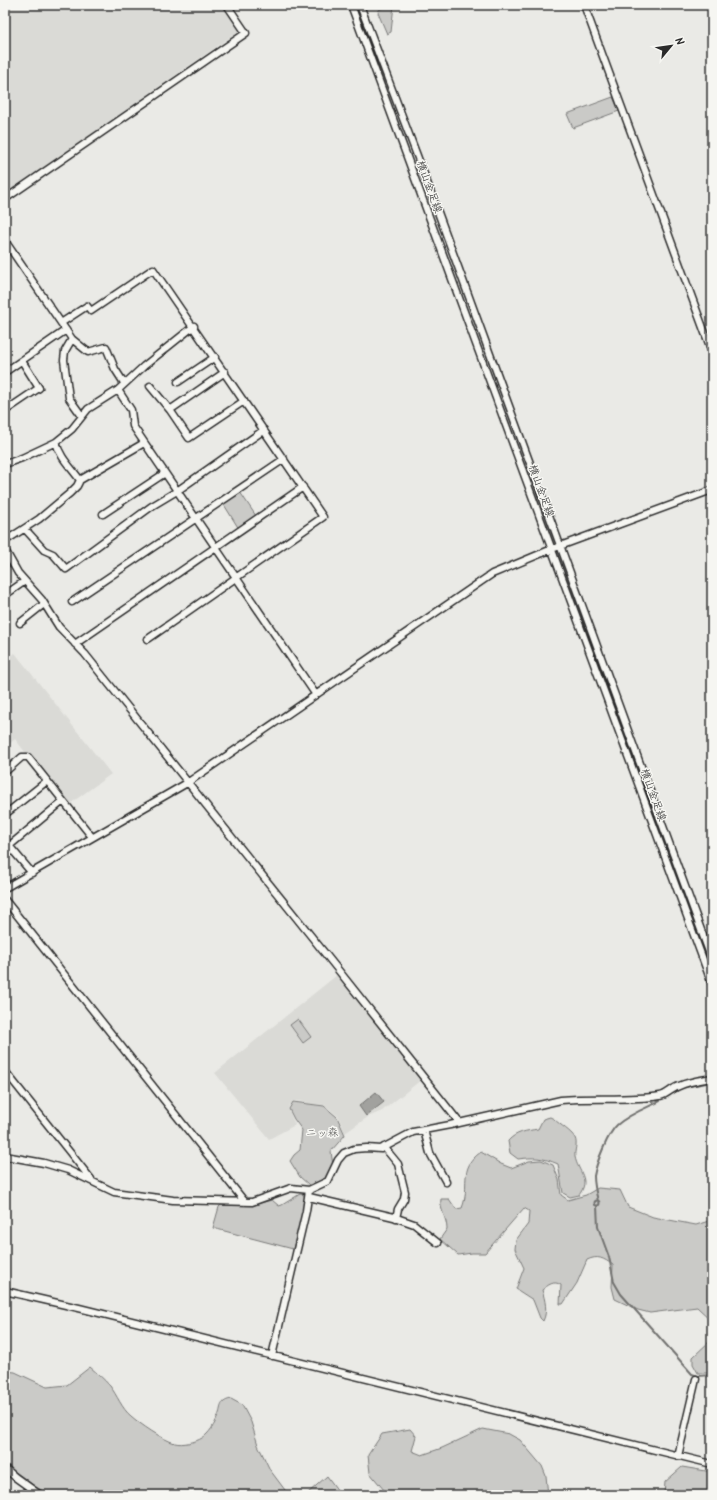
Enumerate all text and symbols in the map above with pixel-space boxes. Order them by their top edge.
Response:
north arrow [651,26,691,66]
text: N [669,34,688,49]
street label: 横山金足線 [411,158,447,216]
street label: 横山金足線 [523,462,559,520]
street label: 横山金足線 [635,766,671,824]
park label: ニッ森 [306,1124,339,1142]

